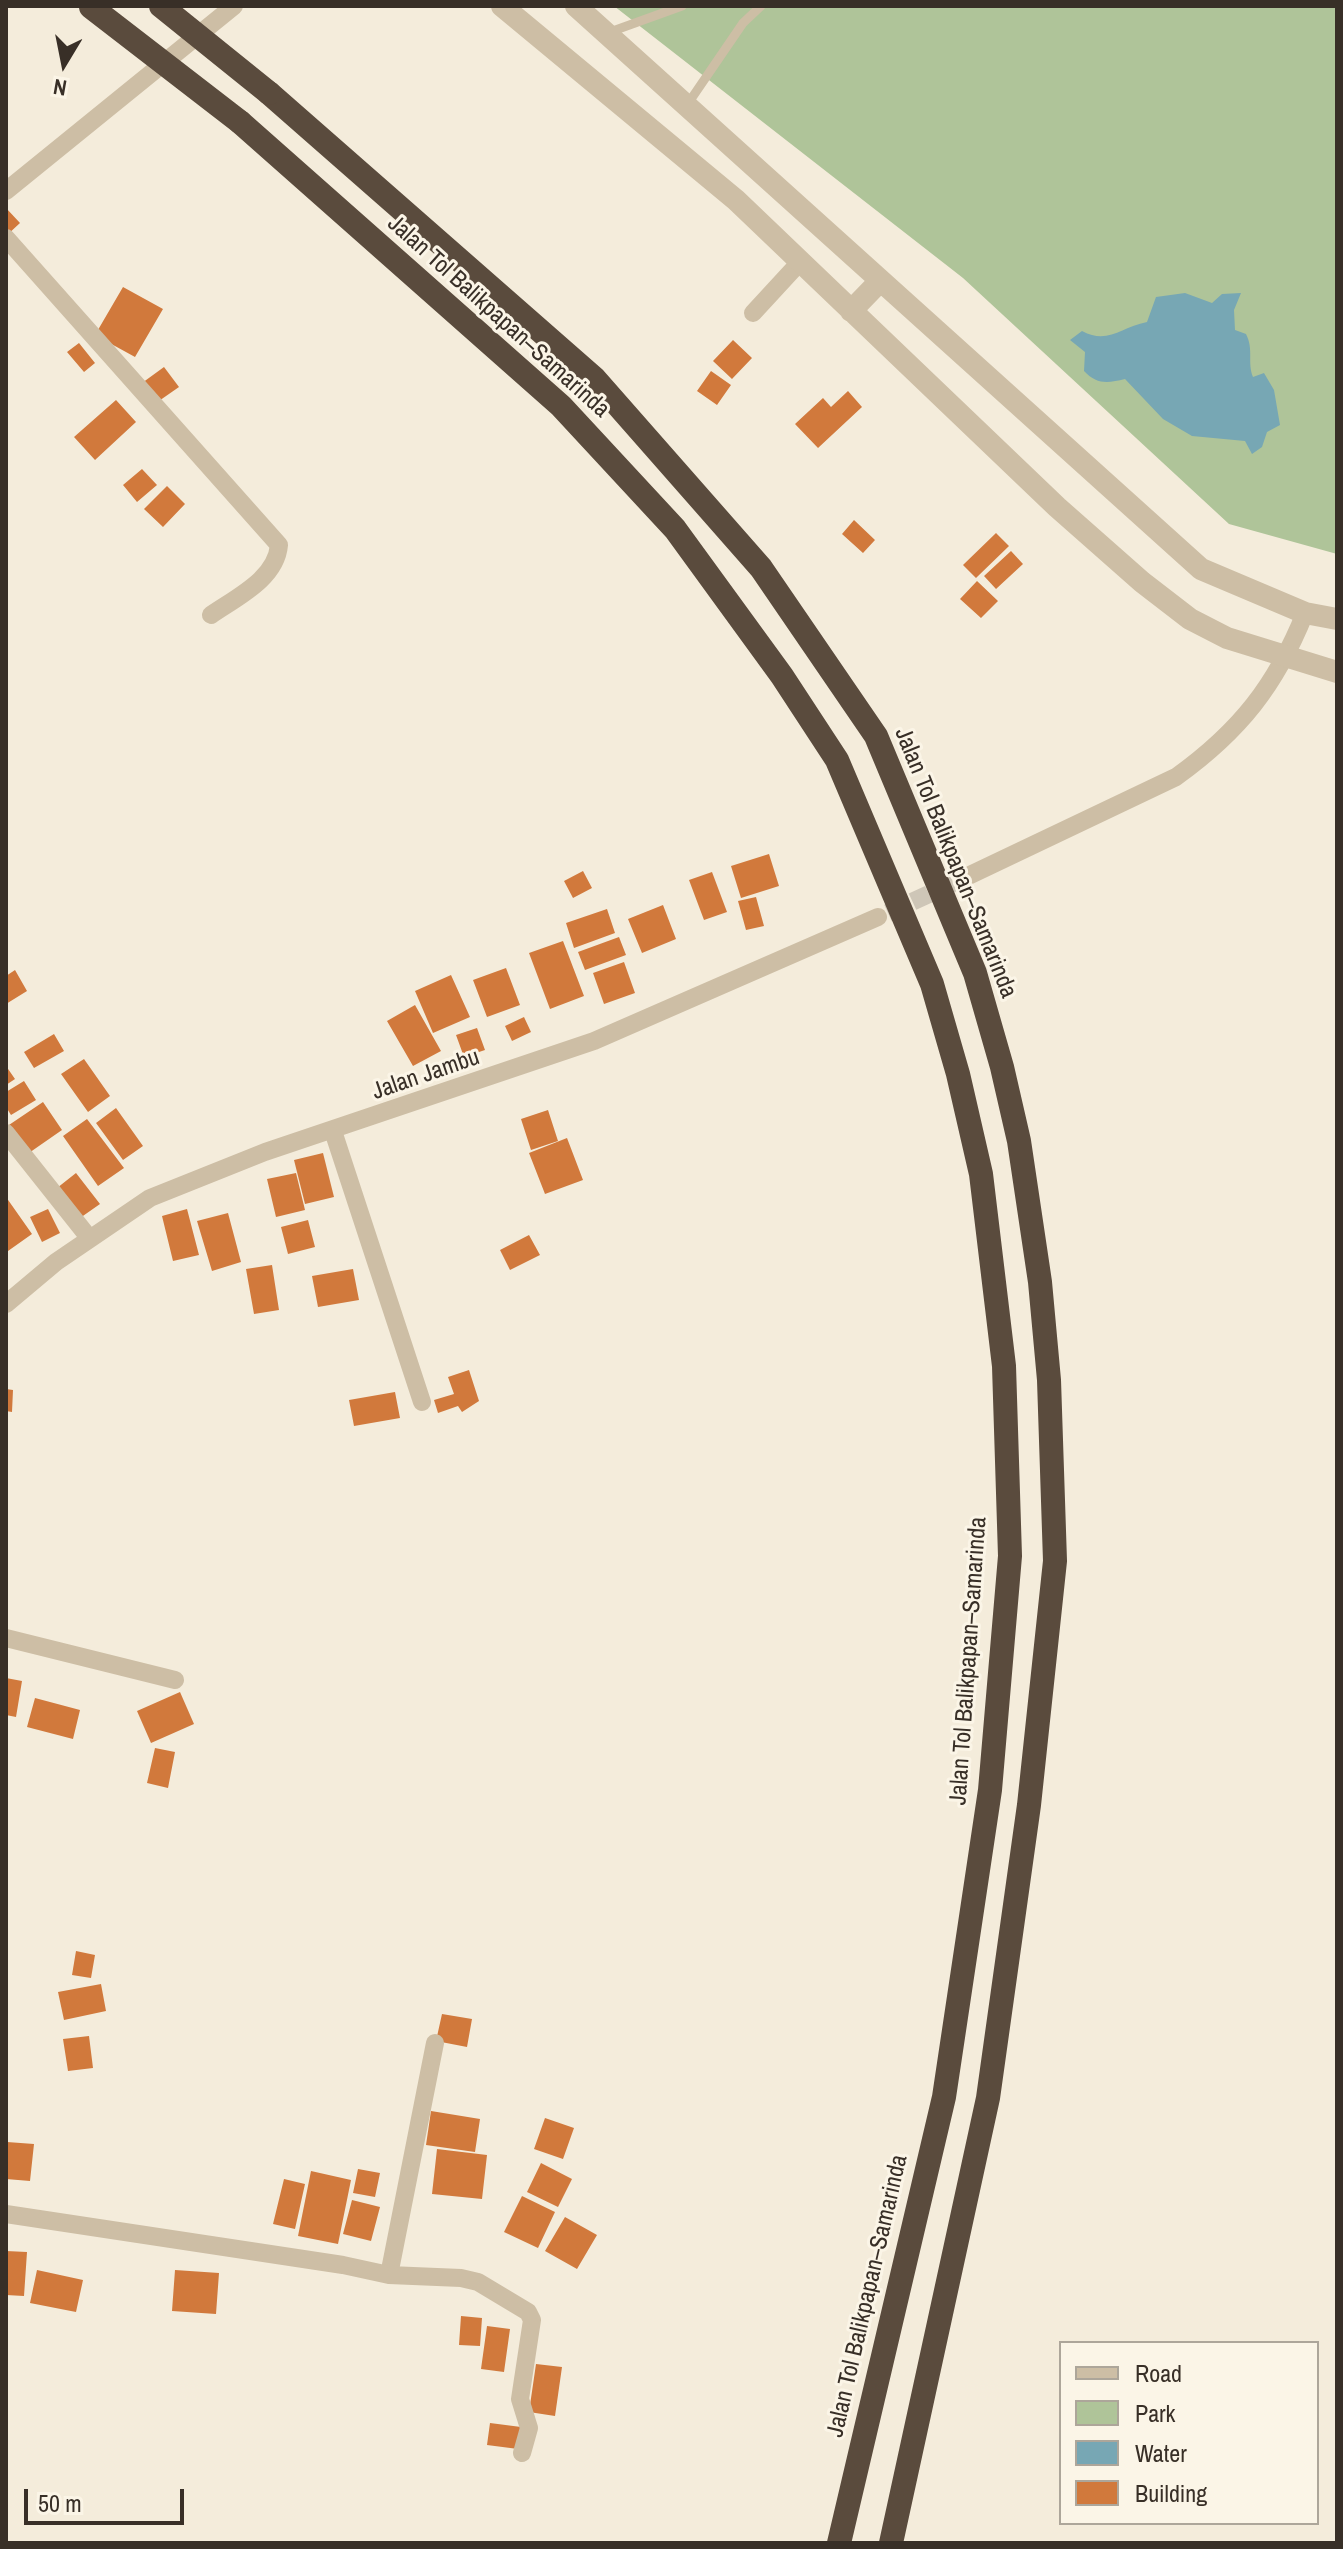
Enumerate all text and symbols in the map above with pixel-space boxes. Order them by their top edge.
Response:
north arrow [24,24,104,104]
text: N [51,72,69,104]
street label: Jalan Tol Balikpapan–Samarinda [381,210,615,424]
street label: Jalan Tol Balikpapan–Samarinda [888,724,1022,1002]
street label: Jalan Jambu [369,1043,483,1107]
street label: Jalan Tol Balikpapan–Samarinda [945,1516,993,1806]
street label: Jalan Tol Balikpapan–Samarinda [821,2152,915,2440]
legend [1059,2341,1319,2525]
text: Road [1135,2357,1182,2389]
text: Park [1135,2397,1175,2429]
text: Water [1135,2437,1187,2469]
scale bar [28,2473,188,2523]
text: Building [1135,2477,1207,2509]
text: 50 m [38,2487,82,2519]

